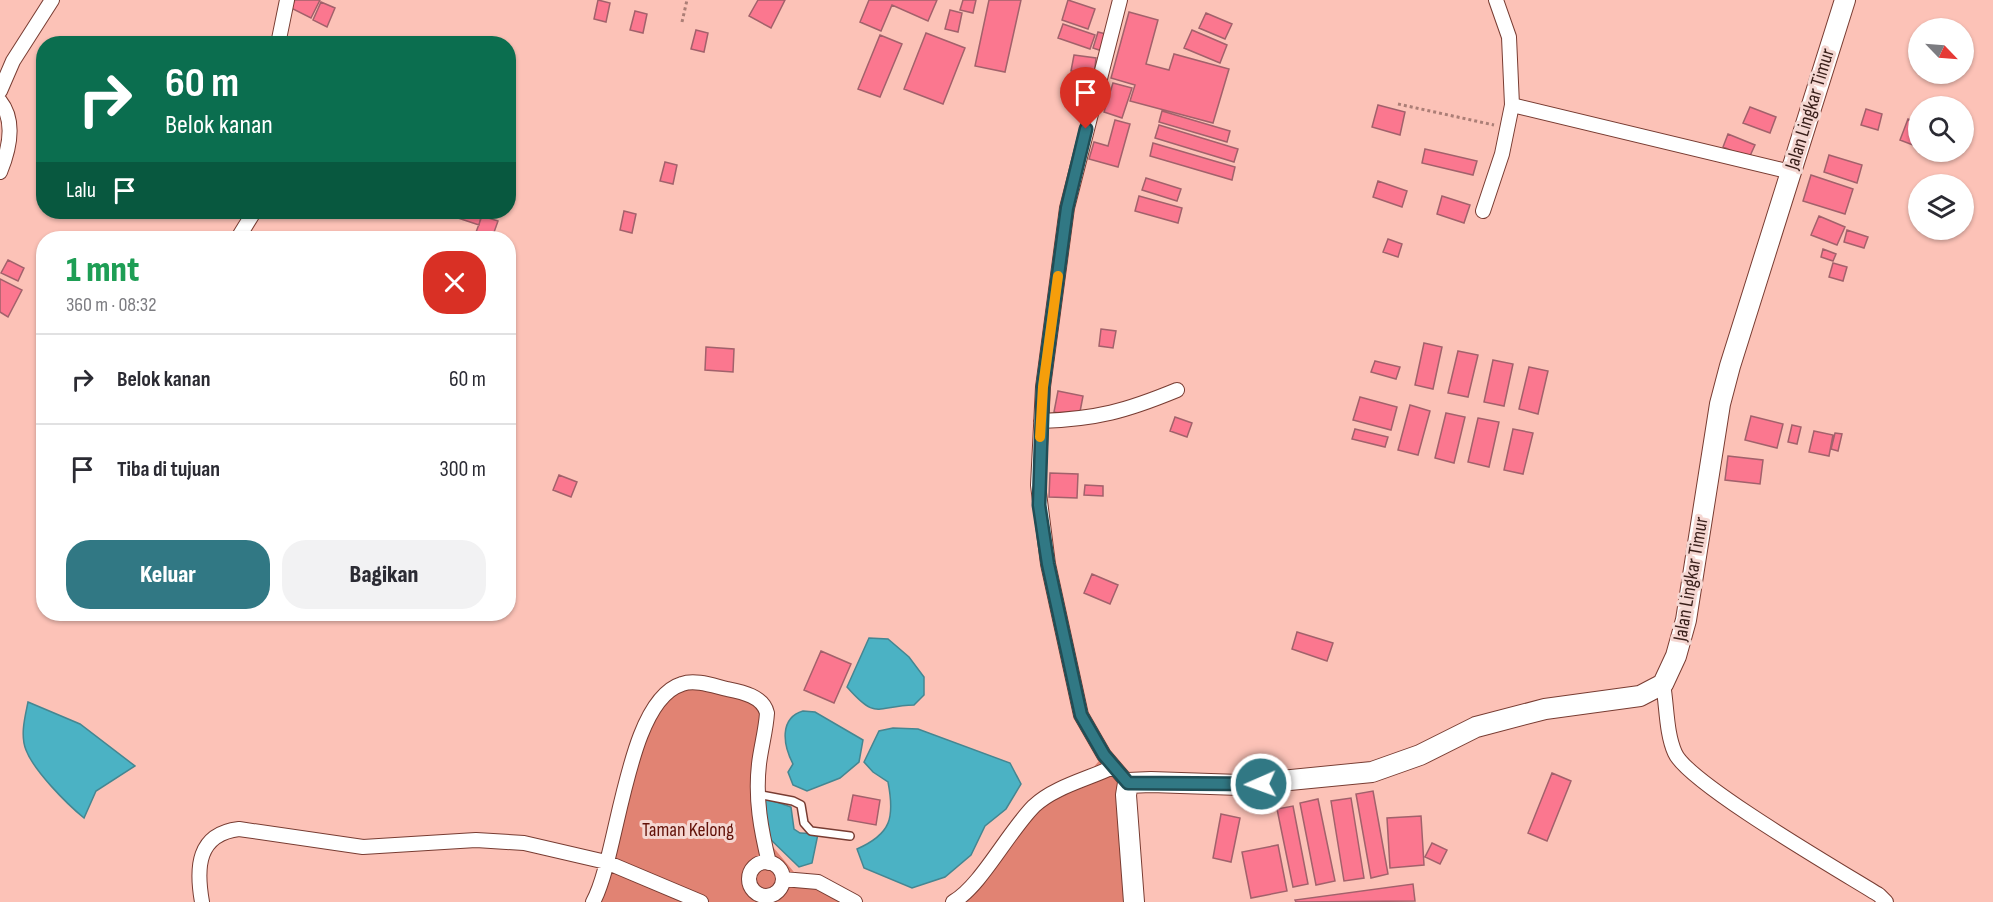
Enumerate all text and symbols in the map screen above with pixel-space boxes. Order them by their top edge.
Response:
north arrow [1908,18,1974,84]
map controls [1908,18,1974,240]
street label: Jalan Lingkar Timur [1780,45,1840,174]
text: 60 m [165,58,239,109]
icon: right [66,60,144,138]
pin [1060,67,1111,129]
icon: arrive [1069,76,1102,109]
button: search [1908,96,1974,162]
text: Belok kanan [165,109,273,141]
icon: arrive [108,174,141,207]
button: layers [1908,174,1974,240]
text: Lalu [66,177,96,204]
text: 1 mnt [66,249,139,292]
button: close [423,251,486,314]
text: 360 m · 08:32 [66,293,157,317]
icon: right [66,363,99,396]
text: Belok kanan [117,366,210,393]
text: 60 m [449,366,486,393]
icon: arrive [66,453,99,486]
text: Tiba di tujuan [117,456,220,483]
text: 300 m [440,456,486,483]
street label: Jalan Lingkar Timur [1668,515,1714,644]
button: Keluar [66,540,270,609]
button: Bagikan [282,540,486,609]
position arrow [1229,752,1293,816]
park label: Taman Kelong [642,818,734,842]

